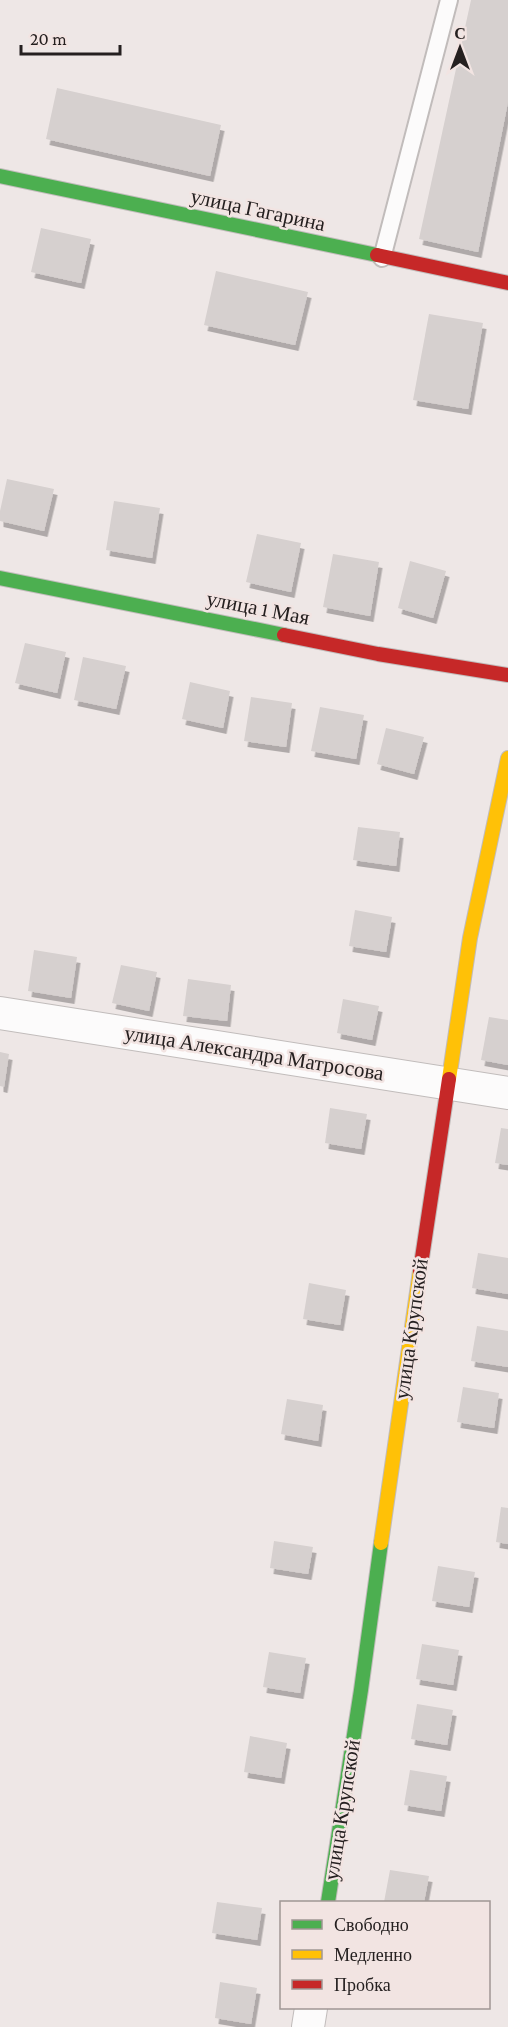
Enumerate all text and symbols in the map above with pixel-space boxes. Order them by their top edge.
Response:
scale bar [21,18,120,56]
north arrow [430,18,490,78]
text: С [454,25,466,42]
text: 20 m [30,29,67,49]
street label: улица Гагарина [189,184,328,236]
street label: улица 1 Мая [204,586,312,630]
street label: улица Александра Матросова [123,1021,386,1085]
street label: улица Крупской [389,1257,433,1401]
street label: улица Крупской [319,1738,365,1882]
legend [280,1901,490,2009]
text: Свободно [334,1915,409,1935]
text: Медленно [334,1945,412,1965]
text: Пробка [334,1975,391,1995]

